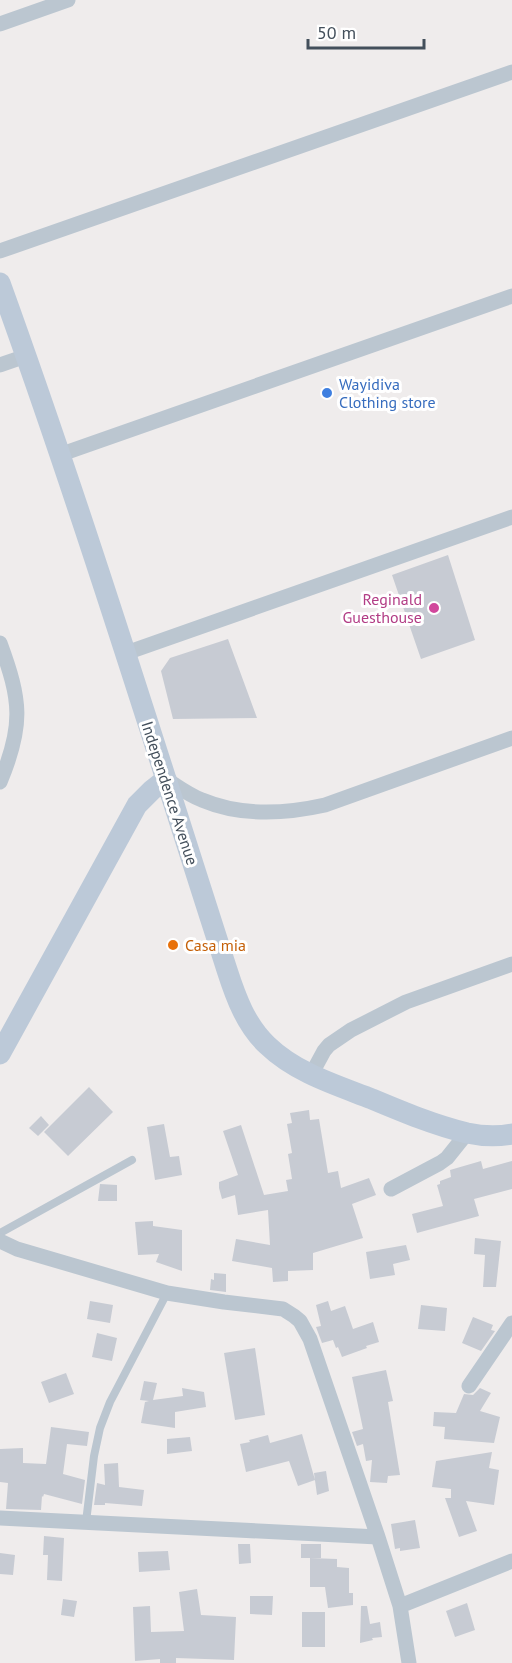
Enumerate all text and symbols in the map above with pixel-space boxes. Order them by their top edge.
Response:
scale bar [308,12,424,50]
text: 50 m [317,21,356,44]
place label: Wayidiva Clothing store [339,374,436,412]
marker: Wayidiva Clothing store [320,386,334,400]
place label: Reginald Guesthouse [342,589,422,627]
marker: Reginald Guesthouse [427,601,441,615]
street label: Independence Avenue [137,719,203,867]
place label: Casa mia [185,935,246,955]
marker: Casa mia [166,938,180,952]

